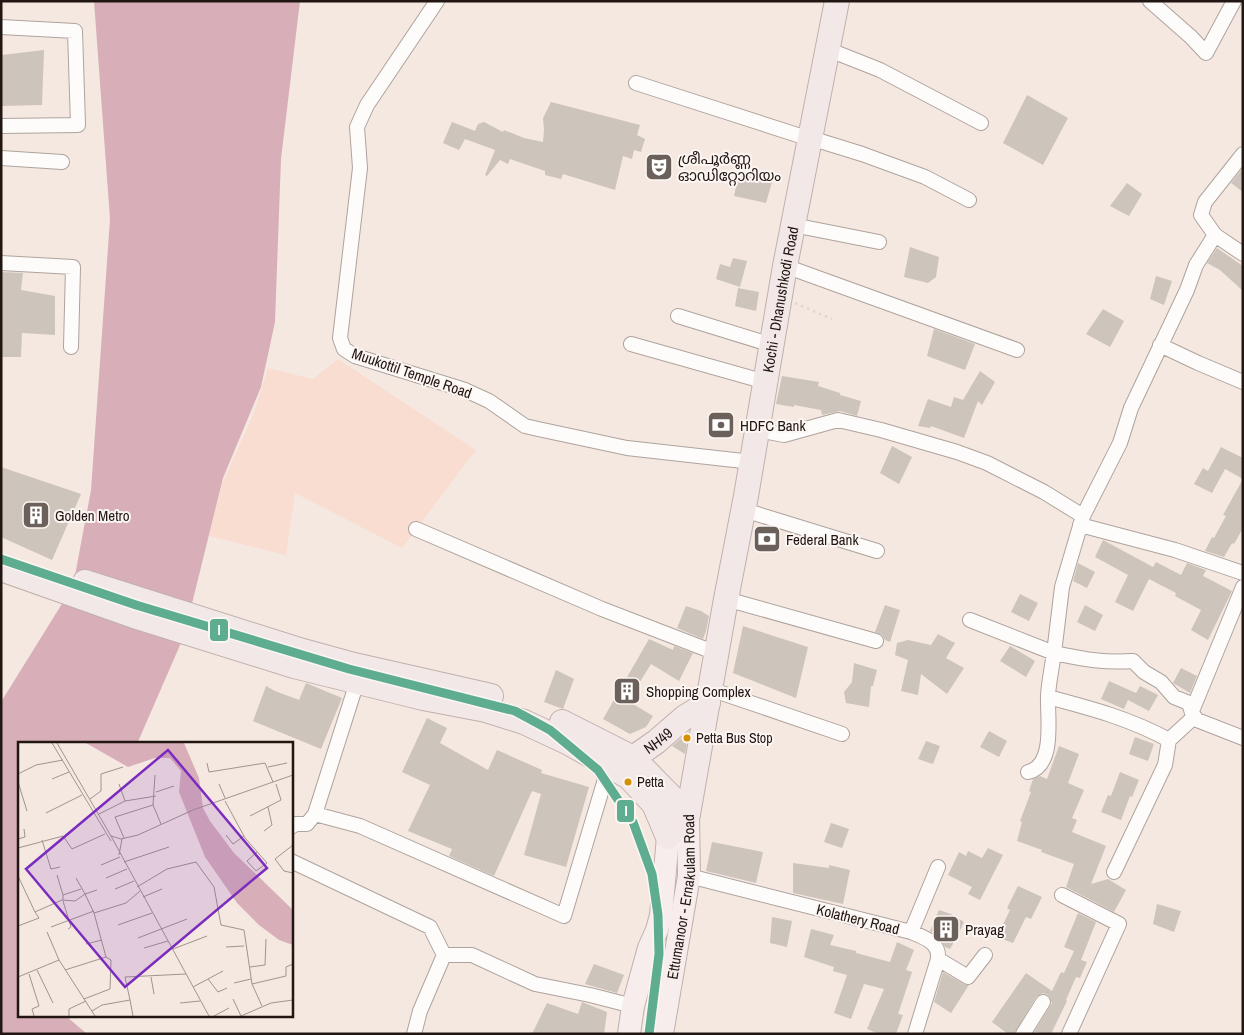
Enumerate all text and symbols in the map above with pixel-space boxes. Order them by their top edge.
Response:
place label: ശ്രീപൂർണ്ണ ഓഡിറ്റോറിയം [678,148,781,186]
theatre icon: ശ്രീപൂർണ്ണ ഓഡിറ്റോറിയം [644,152,674,182]
street label: Kochi - Dhanushkodi Road [757,225,803,374]
street label: Muukottil Temple Road [349,343,475,403]
bank icon: HDFC Bank [706,410,736,440]
place label: HDFC Bank [740,415,806,436]
building icon: Golden Metro [21,500,51,530]
place label: Golden Metro [55,505,130,526]
bank icon: Federal Bank [752,524,782,554]
place label: Federal Bank [786,529,859,550]
line badge: I [209,618,229,642]
text: I [217,621,221,639]
building icon: Shopping Complex [612,676,642,706]
place label: Shopping Complex [646,681,751,702]
street label: NH49 [639,722,677,758]
place label: Petta Bus Stop [696,729,773,747]
marker: Petta Bus Stop [682,733,692,743]
inset map [18,742,292,1018]
place label: Petta [637,773,664,791]
marker: Petta [623,777,633,787]
line badge: I [616,799,635,823]
text: I [624,802,628,820]
street label: Ettumanoor - Ernakulam Road [661,814,700,981]
street label: Kolathery Road [814,899,902,939]
building icon: Prayag [931,914,961,944]
place label: Prayag [965,919,1004,940]

